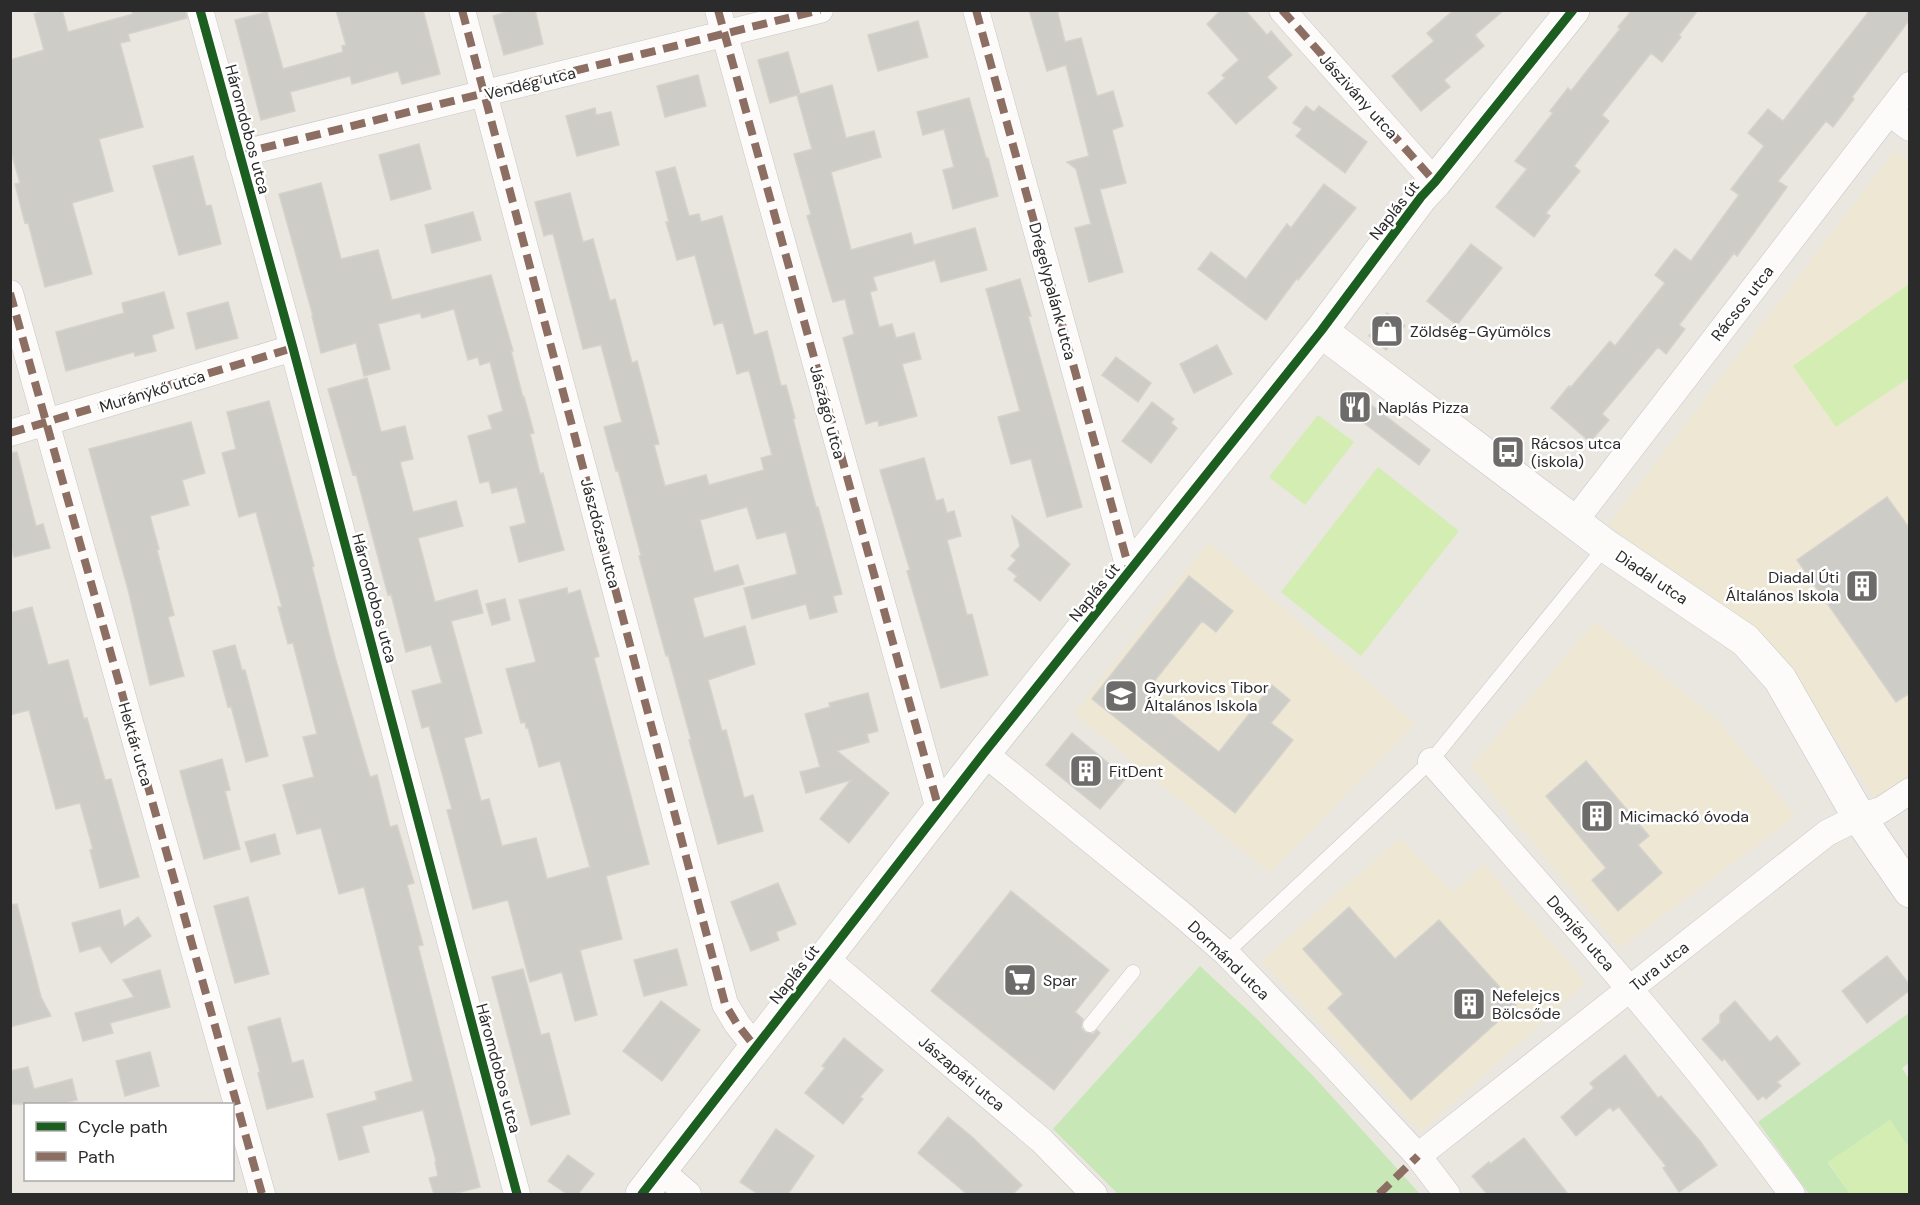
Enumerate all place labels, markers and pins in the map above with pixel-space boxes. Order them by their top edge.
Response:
shop icon: Zöldség-Gyümölcs [1369,313,1405,349]
place label: Zöldség-Gyümölcs [1410,321,1551,342]
restaurant icon: Naplás Pizza [1337,389,1373,425]
place label: Naplás Pizza [1378,397,1469,418]
place label: Rácsos utca (iskola) [1531,433,1621,472]
bus stop icon: Rácsos utca (iskola) [1490,434,1526,470]
place label: Diadal Úti Általános Iskola [1726,567,1839,606]
building icon: Diadal Úti Általános Iskola [1844,568,1880,604]
place label: Gyurkovics Tibor Általános Iskola [1144,677,1269,716]
school or university icon: Gyurkovics Tibor Általános Iskola [1103,678,1139,714]
building icon: FitDent [1068,753,1104,789]
place label: FitDent [1109,761,1163,782]
building icon: Micimackó óvoda [1579,798,1615,834]
place label: Micimackó óvoda [1620,806,1749,827]
supermarket icon: Spar [1002,962,1038,998]
place label: Spar [1043,970,1077,991]
place label: Nefelejcs Bölcsőde [1492,985,1561,1024]
building icon: Nefelejcs Bölcsőde [1451,986,1487,1022]

